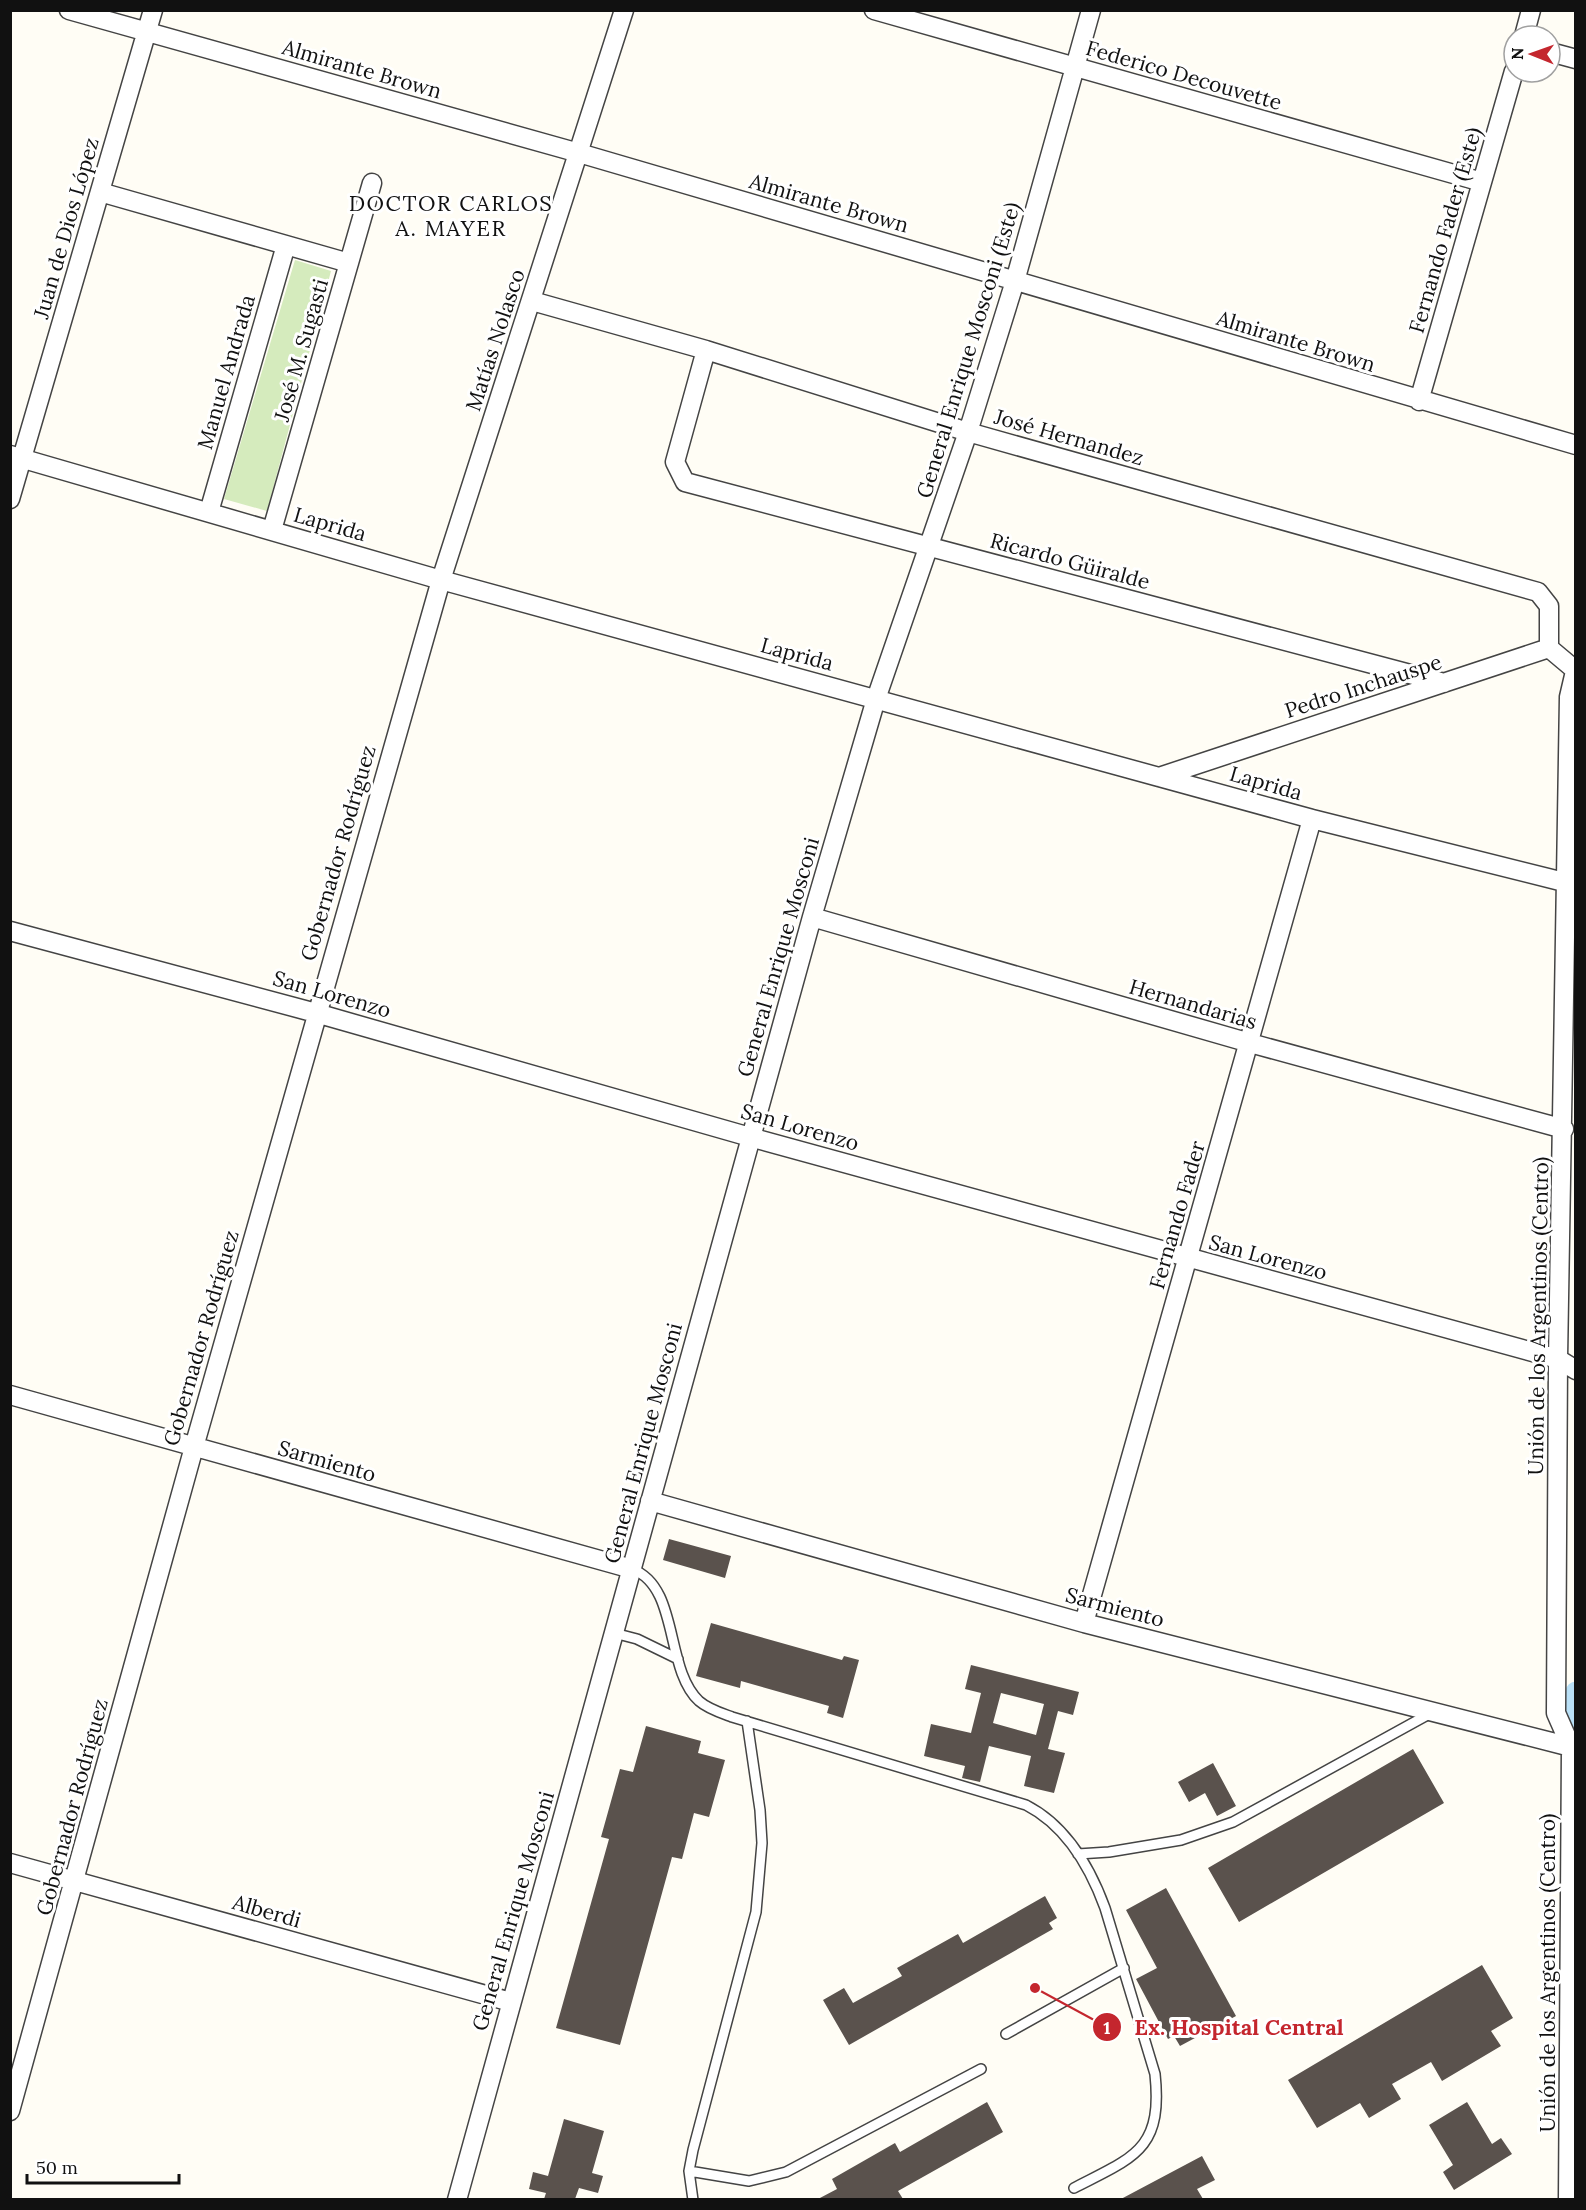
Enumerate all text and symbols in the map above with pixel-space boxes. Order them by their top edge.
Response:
north arrow [1502,24,1562,84]
street label: Almirante Brown [278,33,445,105]
street label: Federico Decouvette [1083,34,1285,116]
text: N [1507,47,1527,60]
street label: Fernando Fader (Este) [1403,124,1487,336]
street label: Juan de Dios López [27,134,105,323]
street label: Almirante Brown [745,167,912,239]
district label: DOCTOR CARLOS A. MAYER [349,189,553,242]
street label: General Enrique Mosconi (Este) [910,199,1026,501]
street label: Matías Nolasco [459,266,531,414]
street label: José M. Sugasti [267,275,334,425]
street label: Manuel Andrada [191,291,261,452]
street label: Almirante Brown [1212,304,1379,378]
street label: José Hernandez [990,403,1147,471]
street label: Laprida [291,501,370,547]
street label: Ricardo Güiralde [987,527,1153,595]
street label: Laprida [758,631,837,677]
street label: Pedro Inchauspe [1281,648,1445,724]
street label: Gobernador Rodríguez [294,742,382,964]
street label: Laprida [1227,760,1306,806]
street label: General Enrique Mosconi [731,834,825,1080]
street label: San Lorenzo [270,964,394,1024]
street label: Hernandarias [1126,973,1260,1035]
street label: San Lorenzo [738,1097,862,1157]
street label: Fernando Fader [1143,1138,1211,1292]
street label: Unión de los Argentinos (Centro) [1522,1156,1554,1476]
street label: Gobernador Rodríguez [157,1227,245,1449]
street label: San Lorenzo [1206,1228,1330,1286]
street label: General Enrique Mosconi [598,1320,688,1566]
street label: Sarmiento [275,1434,379,1488]
street label: Sarmiento [1063,1581,1167,1633]
street label: Gobernador Rodríguez [30,1696,114,1918]
street label: General Enrique Mosconi [466,1788,560,2034]
street label: Unión de los Argentinos (Centro) [1534,1814,1561,2132]
street label: Alberdi [229,1888,304,1934]
callout: Ex. Hospital Central [1092,2007,1356,2047]
text: Ex. Hospital Central [1134,2013,1344,2041]
text: 1 [1103,2016,1111,2039]
scale bar [27,2147,178,2185]
text: 50 m [36,2156,78,2179]

